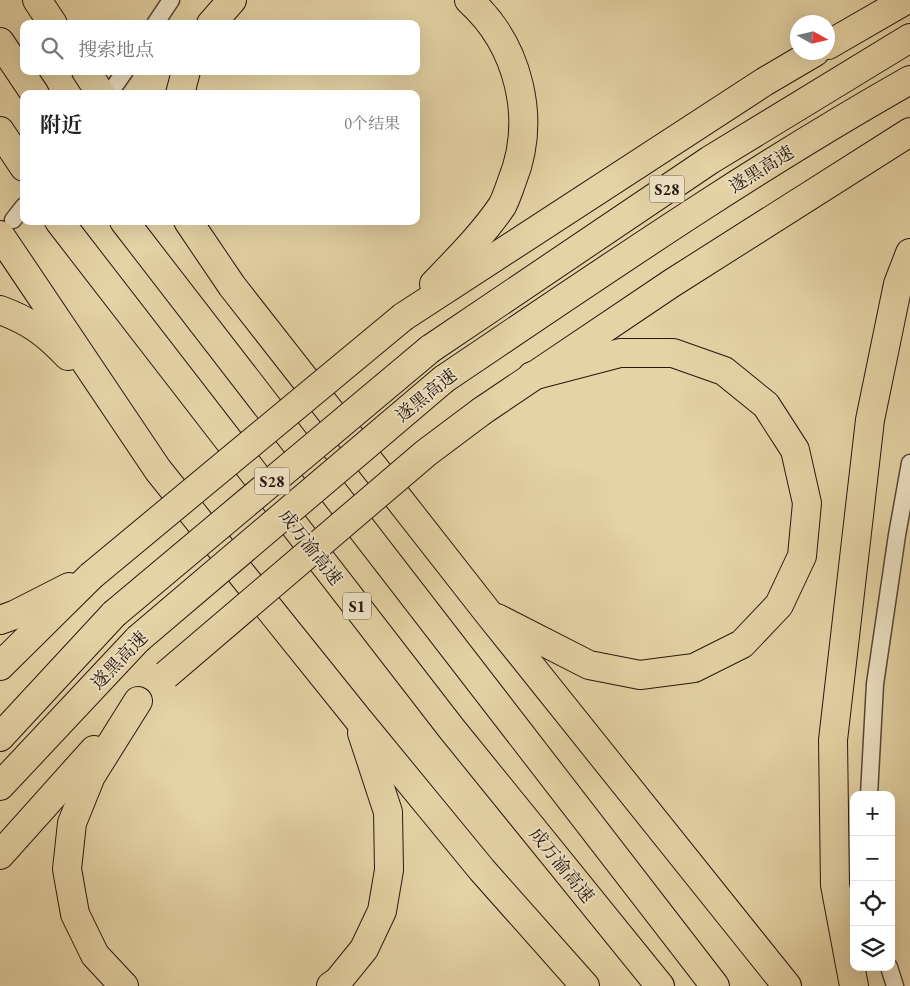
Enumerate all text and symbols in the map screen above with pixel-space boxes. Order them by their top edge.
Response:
north arrow [790,15,835,60]
search box [20,20,420,75]
icon: search [38,34,66,62]
text: 搜索地点 [78,37,154,62]
text: 附近 [40,111,82,138]
text: 0个结果 [344,113,400,134]
street label: 遂黑高速 [724,140,798,198]
road number: S28 [650,175,684,202]
street label: 遂黑高速 [391,363,461,427]
road number: S28 [254,468,290,494]
street label: 成万渝高速 [274,504,348,590]
road number: S1 [343,592,371,620]
street label: 遂黑高速 [86,626,152,694]
map controls [850,791,895,971]
button: + [850,791,895,836]
street label: 成万渝高速 [525,823,599,907]
button: − [850,836,895,881]
button: locate [850,881,895,926]
button: layers [850,926,895,971]

